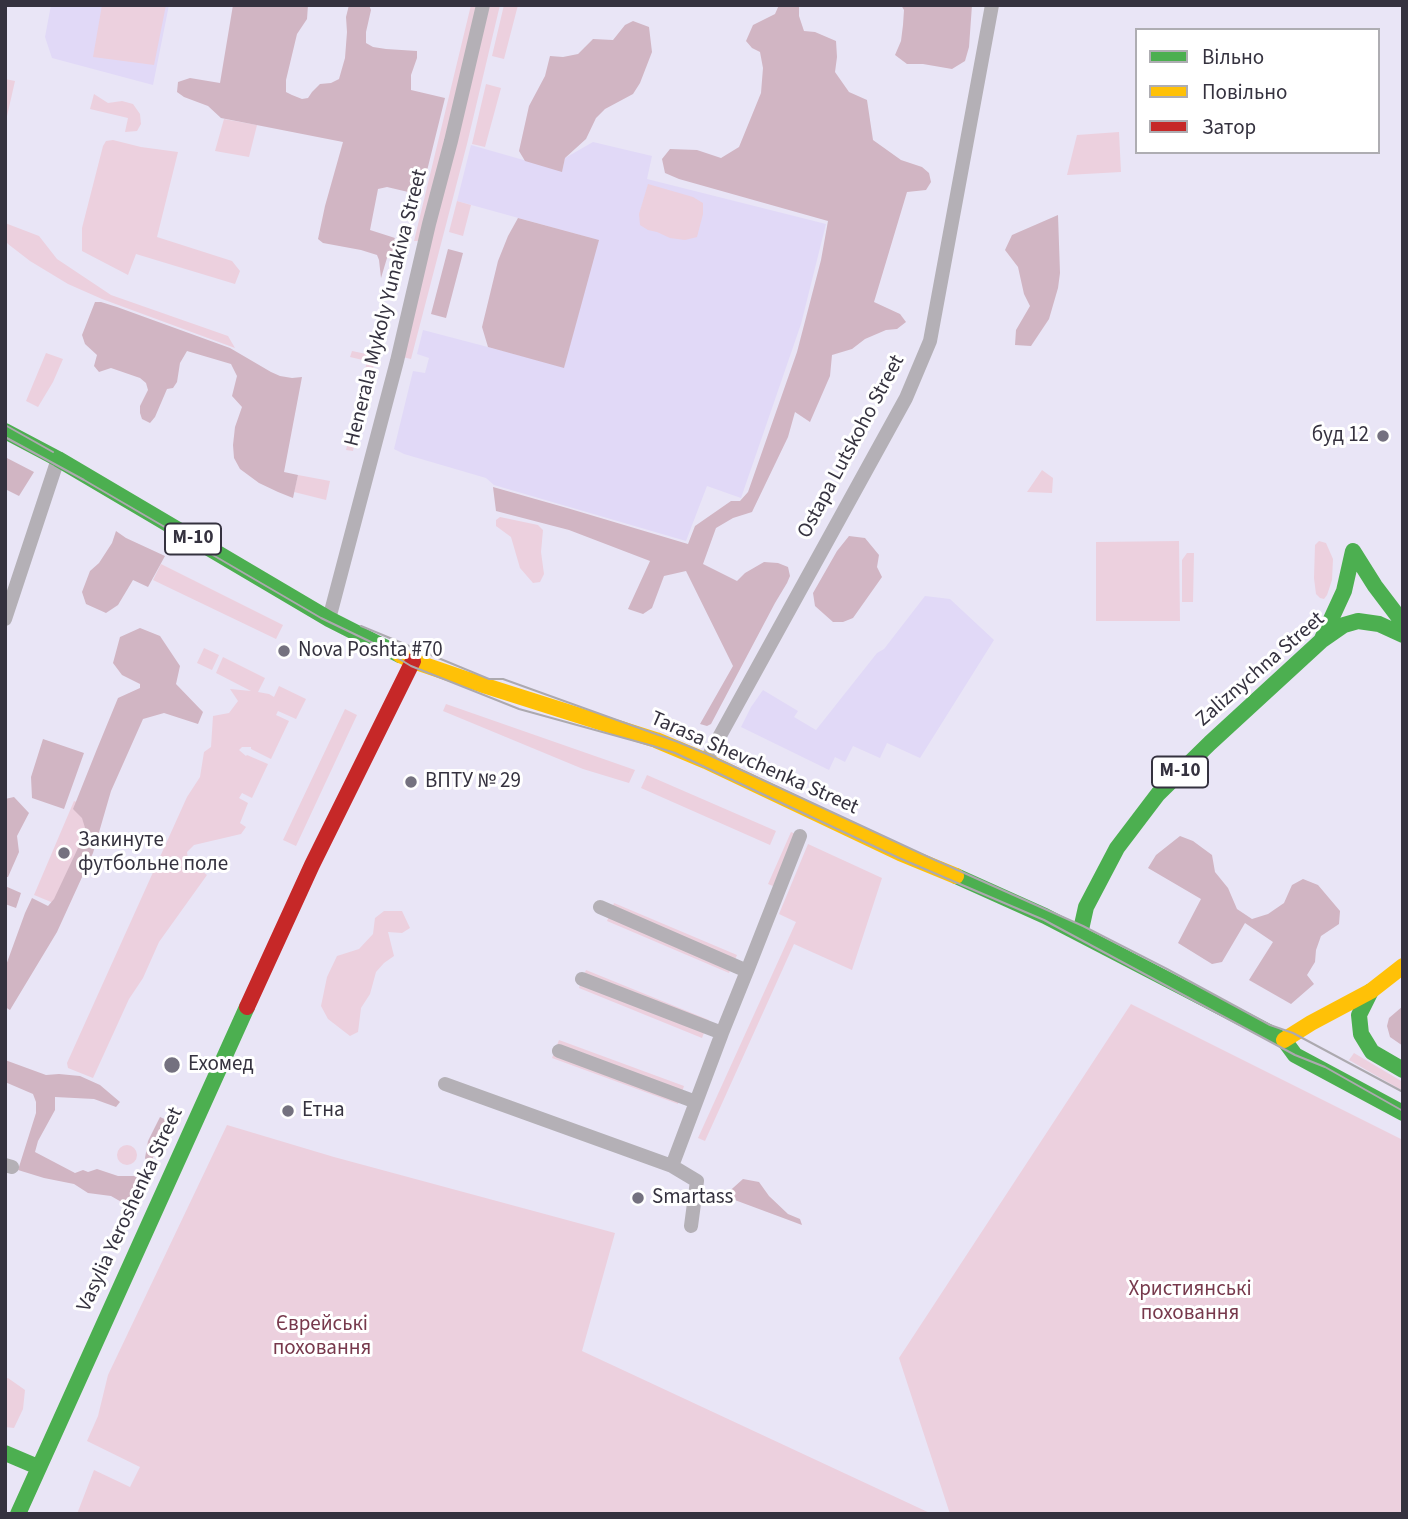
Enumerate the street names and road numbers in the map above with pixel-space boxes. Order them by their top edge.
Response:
street label: Henerala Mykoly Yunakiva Street [340,167,434,449]
street label: Ostapa Lutskoho Street [793,351,911,543]
road number: М-10 [165,524,221,554]
street label: Zaliznychna Street [1192,607,1330,733]
street label: Tarasa Shevchenka Street [646,707,862,821]
road number: М-10 [1152,757,1208,788]
street label: Vasylia Yeroshenka Street [73,1104,189,1316]

